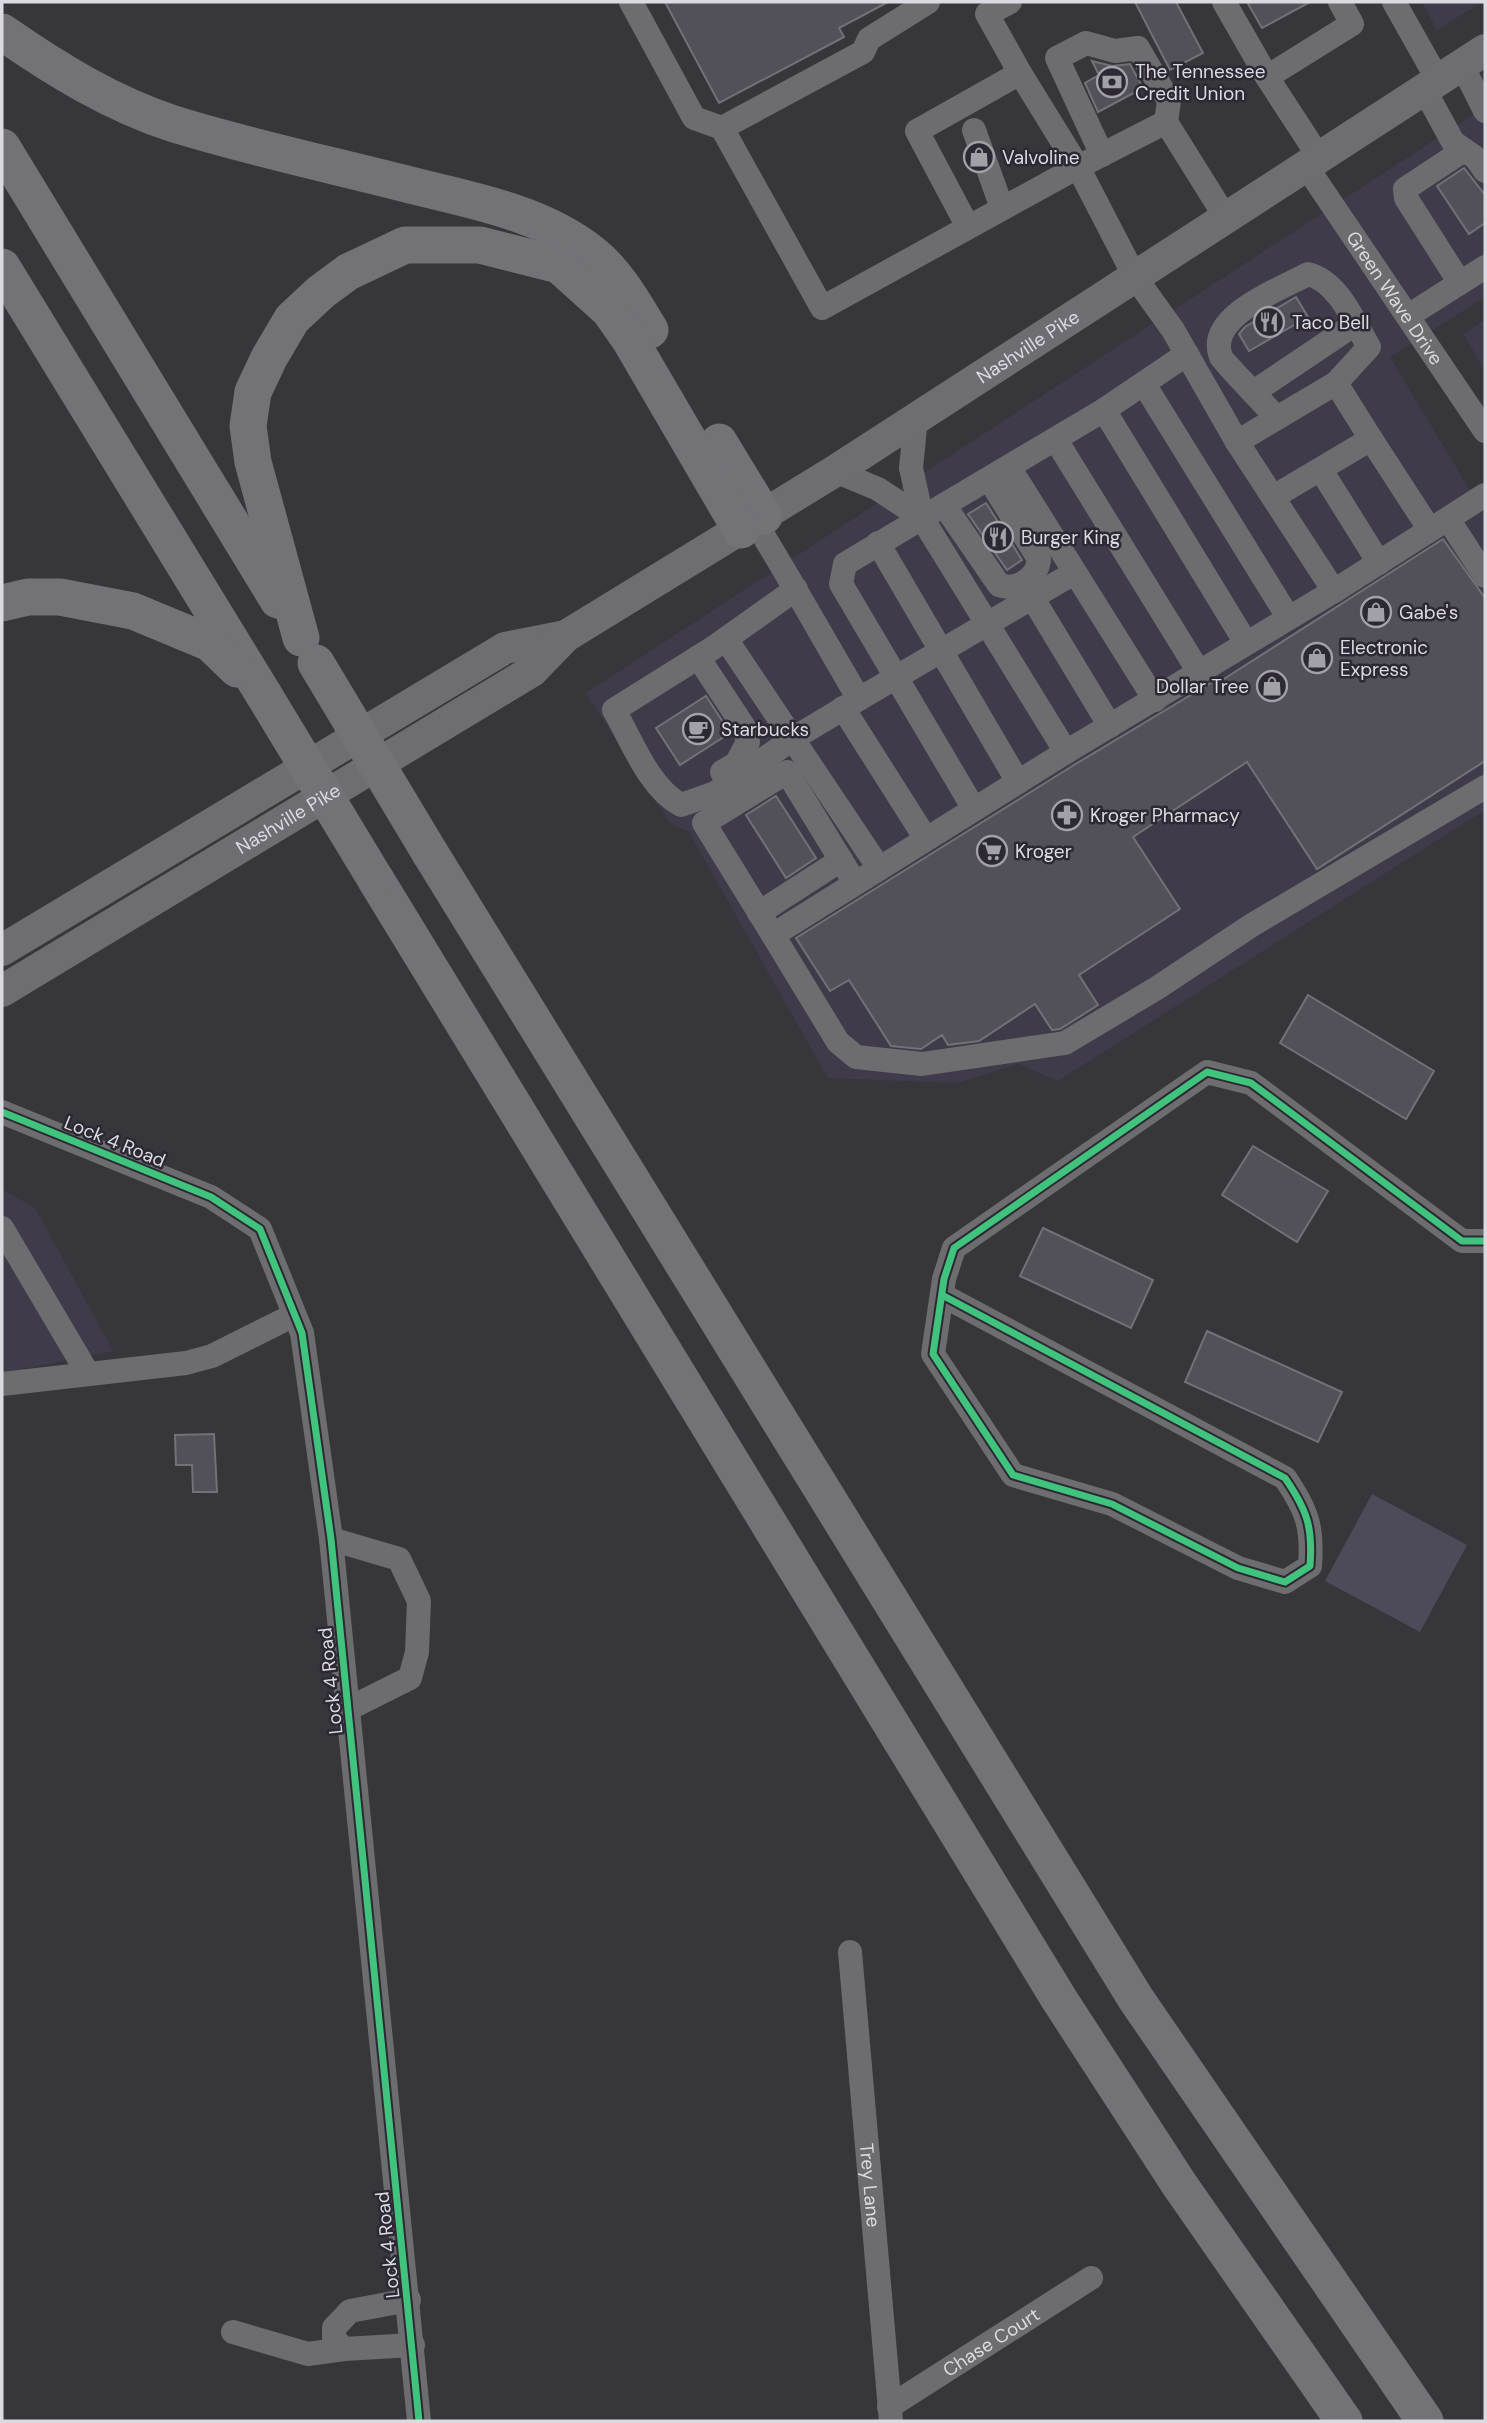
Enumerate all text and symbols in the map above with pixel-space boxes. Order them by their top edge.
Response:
place label: The Tennessee Credit Union [1135,59,1265,106]
bank icon: The Tennessee Credit Union [1095,65,1129,99]
shop icon: Valvoline [962,140,996,174]
place label: Valvoline [1002,145,1080,170]
street label: Green Wave Drive [1340,226,1449,370]
street label: Nashville Pike [972,304,1084,389]
restaurant icon: Taco Bell [1252,305,1286,339]
place label: Taco Bell [1292,310,1370,335]
restaurant icon: Burger King [981,520,1015,554]
place label: Burger King [1021,525,1121,550]
shop icon: Gabe's [1359,595,1393,629]
place label: Gabe's [1399,600,1458,625]
place label: Electronic Express [1340,635,1428,682]
shop icon: Electronic Express [1300,641,1334,675]
shop icon: Dollar Tree [1255,669,1289,703]
place label: Dollar Tree [1156,674,1249,699]
cafe icon: Starbucks [681,712,715,746]
place label: Starbucks [721,717,809,742]
street label: Nashville Pike [231,778,345,860]
pharmacy icon: Kroger Pharmacy [1050,798,1084,832]
place label: Kroger Pharmacy [1090,803,1240,828]
supermarket icon: Kroger [975,834,1009,868]
place label: Kroger [1015,839,1072,864]
street label: Lock 4 Road [60,1110,169,1173]
street label: Lock 4 Road [312,1626,349,1736]
street label: Trey Lane [854,2142,886,2228]
street label: Lock 4 Road [369,2190,406,2300]
street label: Chase Court [938,2302,1045,2383]

